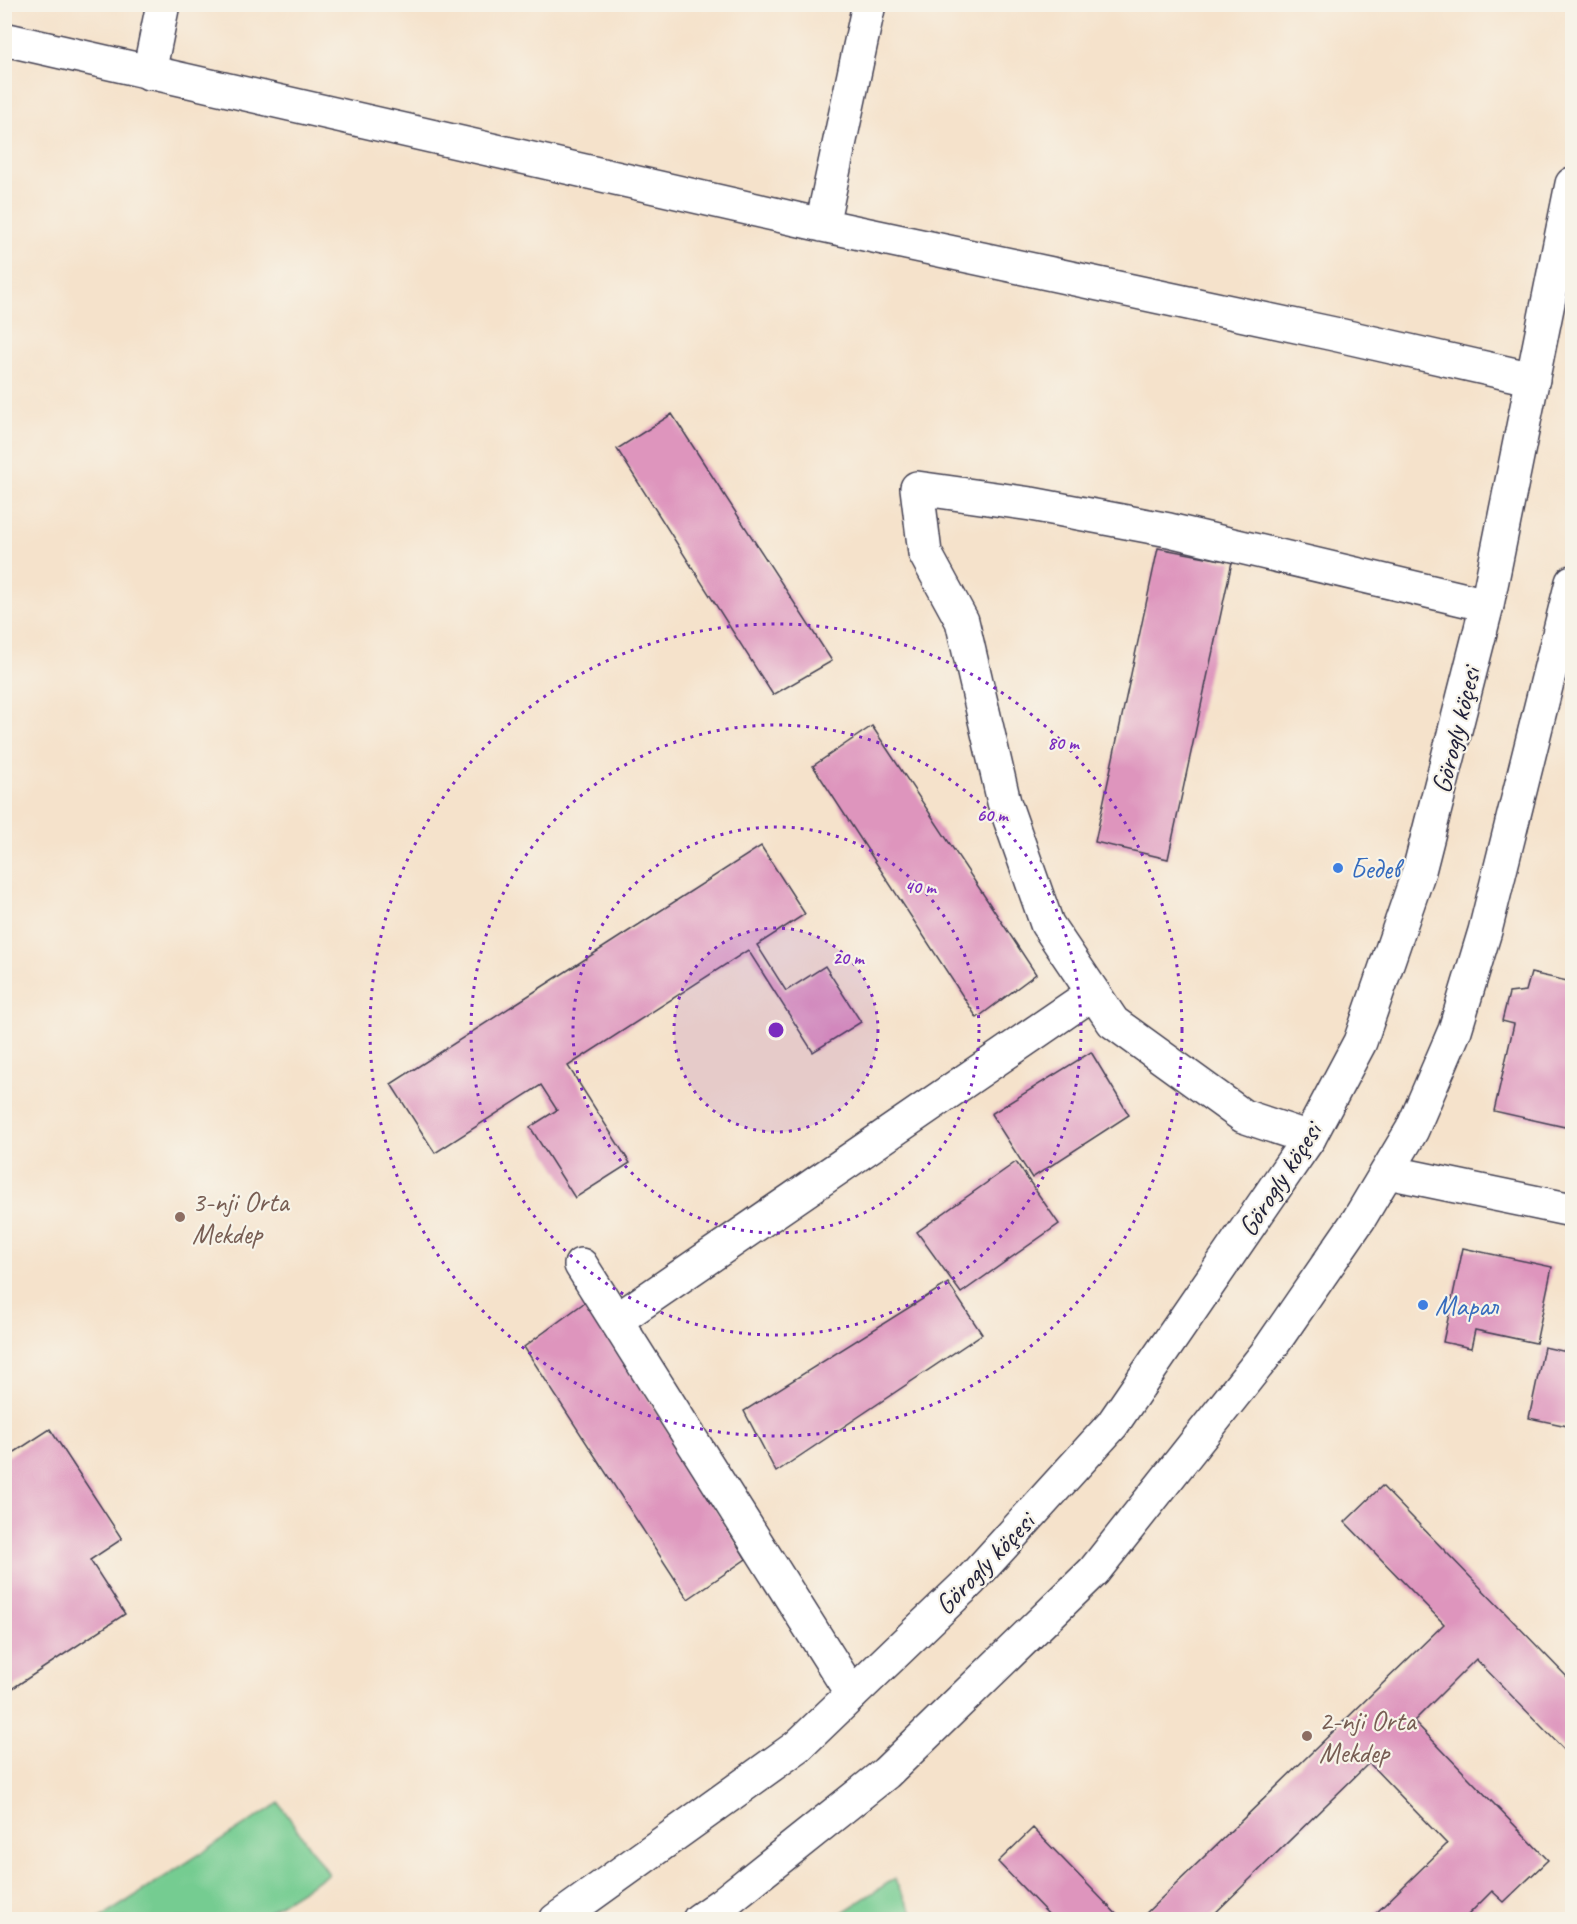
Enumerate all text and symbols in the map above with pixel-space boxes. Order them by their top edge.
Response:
street label: Görogly köçesi [1423,660,1489,797]
text: 80 m [1048,732,1080,754]
text: 60 m [976,804,1009,826]
place label: Бедев [1350,851,1405,886]
marker: Бедев [1331,861,1345,875]
text: 40 m [905,876,937,898]
text: 20 m [833,947,865,969]
centre of rings [766,1020,786,1040]
street label: Görogly köçesi [1230,1113,1331,1243]
place label: 3-nji Orta Mekdep [192,1184,290,1251]
marker: 3-nji Orta Mekdep [173,1210,187,1224]
place label: Марал [1435,1288,1499,1323]
marker: Марал [1416,1298,1430,1312]
street label: Görogly köçesi [927,1502,1044,1622]
place label: 2-nji Orta Mekdep [1319,1703,1417,1770]
marker: 2-nji Orta Mekdep [1300,1729,1314,1743]

